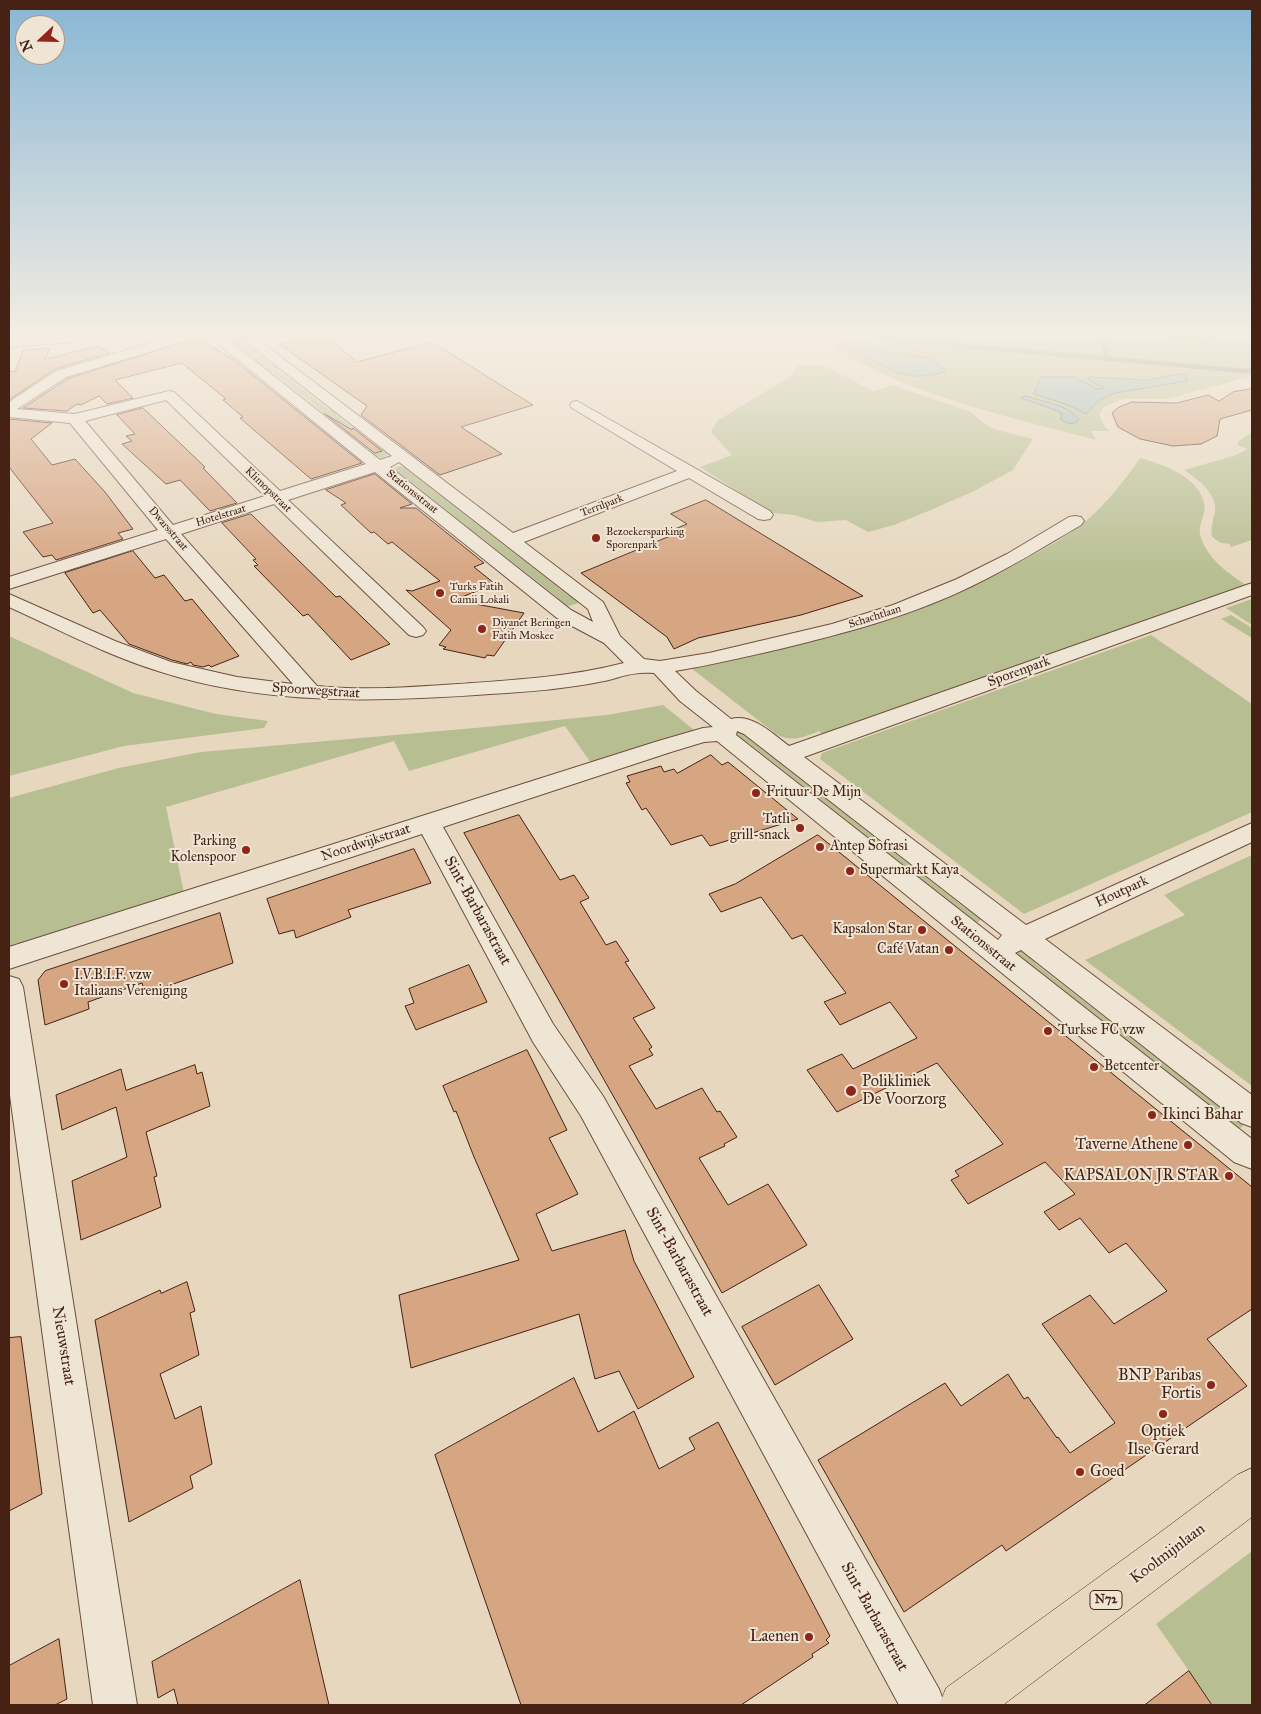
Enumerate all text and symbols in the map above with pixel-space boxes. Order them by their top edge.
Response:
north arrow [15,15,65,65]
text: N [16,37,37,54]
street label: Klimopstraat [242,465,294,515]
street label: Stationsstraat [384,467,440,517]
street label: Terrilpark [579,492,625,520]
street label: Hotelstraat [194,502,248,530]
street label: Dwarsstraat [145,504,191,554]
place label: Bezoekersparking Sporenpark [606,525,684,551]
marker: Bezoekersparking Sporenpark [590,532,602,544]
place label: Turks Fatih Camii Lokali [450,580,509,606]
marker: Turks Fatih Camii Lokali [434,587,446,599]
street label: Schachtlaan [847,602,903,632]
place label: Diyanet Beringen Fatih Moskee [492,616,571,642]
marker: Diyanet Beringen Fatih Moskee [476,623,488,635]
street label: Sporenpark [985,653,1053,691]
street label: Spoorwegstraat [271,680,361,702]
place label: Frituur De Mijn [766,785,861,801]
marker: Frituur De Mijn [750,787,762,799]
place label: Tatli grill-snack [730,812,790,844]
street label: Noordwijkstraat [319,821,413,865]
marker: Tatli grill-snack [794,822,806,834]
place label: Parking Kolenspoor [170,834,236,866]
place label: Antep Sofrasi [830,839,908,855]
marker: Antep Sofrasi [814,841,826,853]
marker: Parking Kolenspoor [240,844,252,856]
street label: Sint-Barbarastraat [439,853,515,969]
place label: Supermarkt Kaya [860,863,959,879]
marker: Supermarkt Kaya [844,865,856,877]
street label: Houtpark [1093,873,1151,911]
street label: Stationsstraat [947,912,1019,976]
place label: Kapsalon Star [832,922,912,938]
marker: Kapsalon Star [916,924,928,936]
place label: Café Vatan [877,942,939,958]
marker: Café Vatan [943,944,955,956]
place label: I.V.B.I.F. vzw Italiaans Vereniging [74,968,187,1000]
marker: I.V.B.I.F. vzw Italiaans Vereniging [58,978,70,990]
place label: Turkse FC vzw [1058,1023,1145,1039]
marker: Turkse FC vzw [1042,1025,1054,1037]
place label: Betcenter [1104,1059,1159,1075]
marker: Betcenter [1088,1061,1100,1073]
place label: Polikliniek De Voorzorg [862,1072,946,1110]
marker: Polikliniek De Voorzorg [844,1084,858,1098]
place label: Ikinci Bahar [1162,1105,1243,1125]
marker: Ikinci Bahar [1146,1109,1158,1121]
place label: Taverne Athene [1075,1135,1178,1155]
marker: Taverne Athene [1182,1139,1194,1151]
place label: KAPSALON JR STAR [1064,1166,1219,1186]
marker: KAPSALON JR STAR [1223,1170,1235,1182]
street label: Sint-Barbarastraat [641,1204,717,1320]
street label: Nieuwstraat [47,1305,79,1387]
place label: BNP Paribas Fortis [1118,1366,1201,1404]
marker: BNP Paribas Fortis [1205,1379,1217,1391]
marker: Optiek Ilse Gerard [1157,1408,1169,1420]
place label: Optiek Ilse Gerard [1127,1422,1199,1460]
place label: Goed [1090,1462,1125,1482]
marker: Goed [1074,1466,1086,1478]
street label: Koolmijnlaan [1127,1520,1209,1588]
street label: Sint-Barbarastraat [836,1559,912,1675]
road number: N72 [1090,1590,1122,1610]
place label: Laenen [750,1627,799,1647]
marker: Laenen [803,1631,815,1643]

